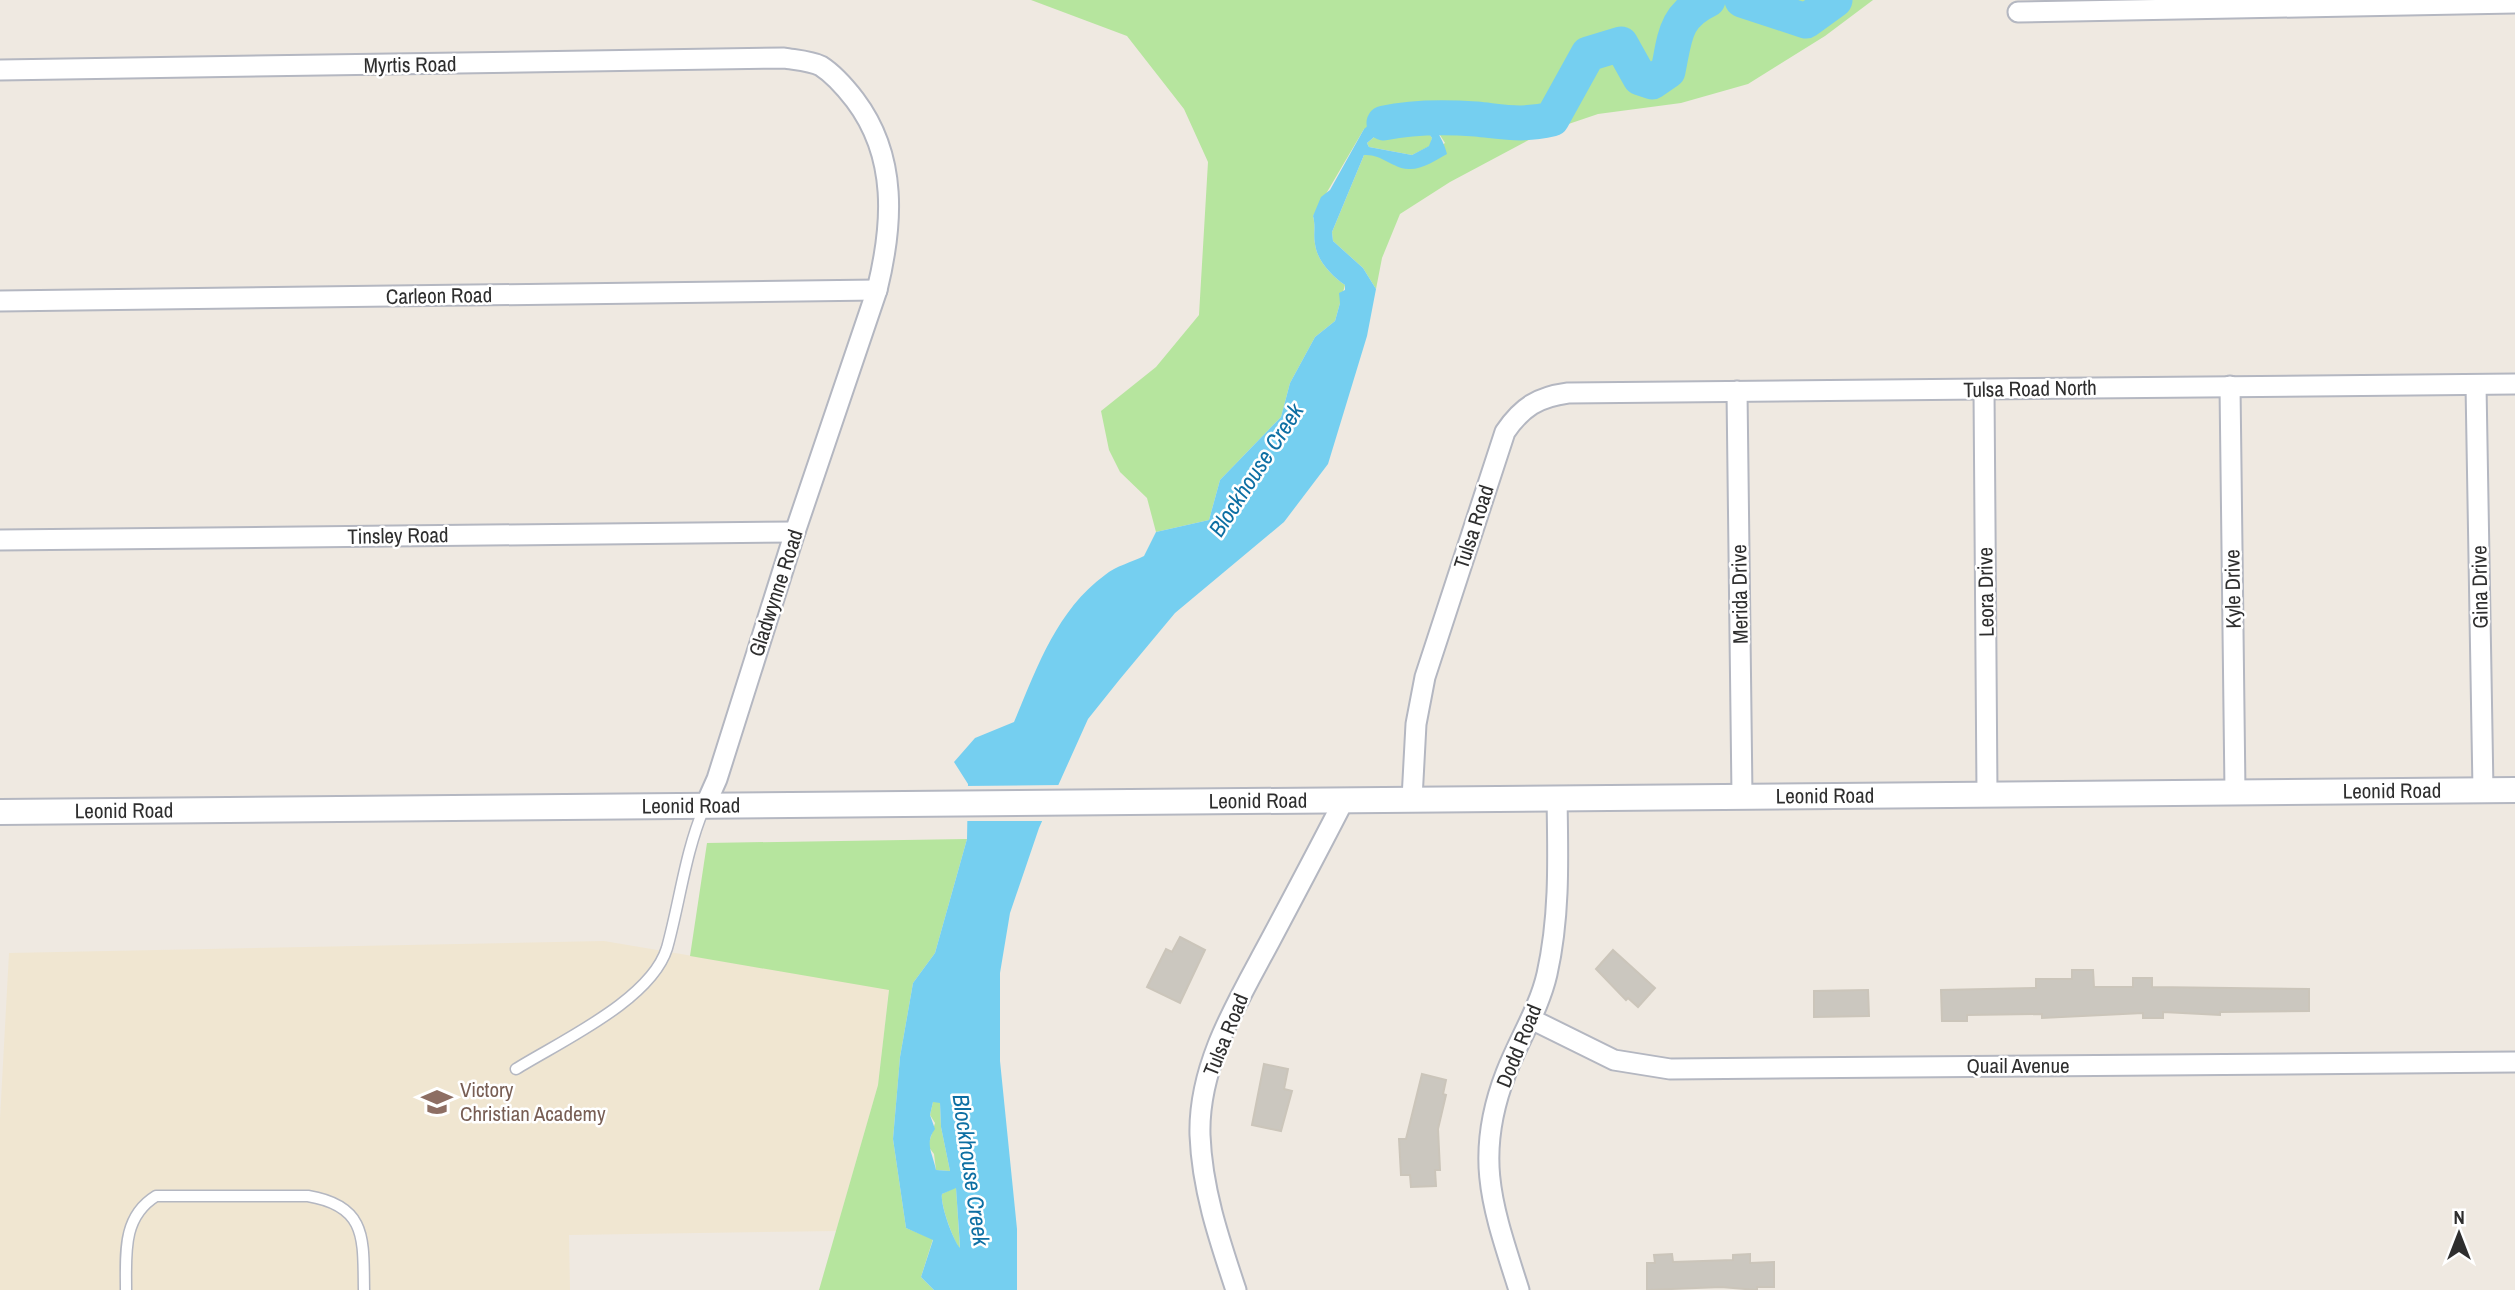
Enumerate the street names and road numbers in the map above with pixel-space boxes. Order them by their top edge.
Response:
street label: Myrtis Road [363,49,457,80]
street label: Carleon Road [386,280,492,311]
street label: Tulsa Road North [1963,373,2097,404]
street label: Tulsa Road [1446,481,1501,573]
street label: Tinsley Road [347,520,449,551]
street label: Gladwynne Road [741,526,810,660]
street label: Merida Drive [1724,544,1755,644]
street label: Gina Drive [2464,545,2495,629]
street label: Leora Drive [1970,547,2001,637]
street label: Kyle Drive [2217,549,2248,629]
street label: Leonid Road [2342,776,2441,806]
street label: Leonid Road [1775,781,1874,810]
street label: Leonid Road [1208,786,1307,815]
street label: Leonid Road [642,791,740,820]
street label: Leonid Road [75,795,173,825]
street label: Tulsa Road [1196,989,1255,1080]
street label: Dodd Road [1489,1000,1548,1092]
street label: Quail Avenue [1966,1051,2070,1080]

